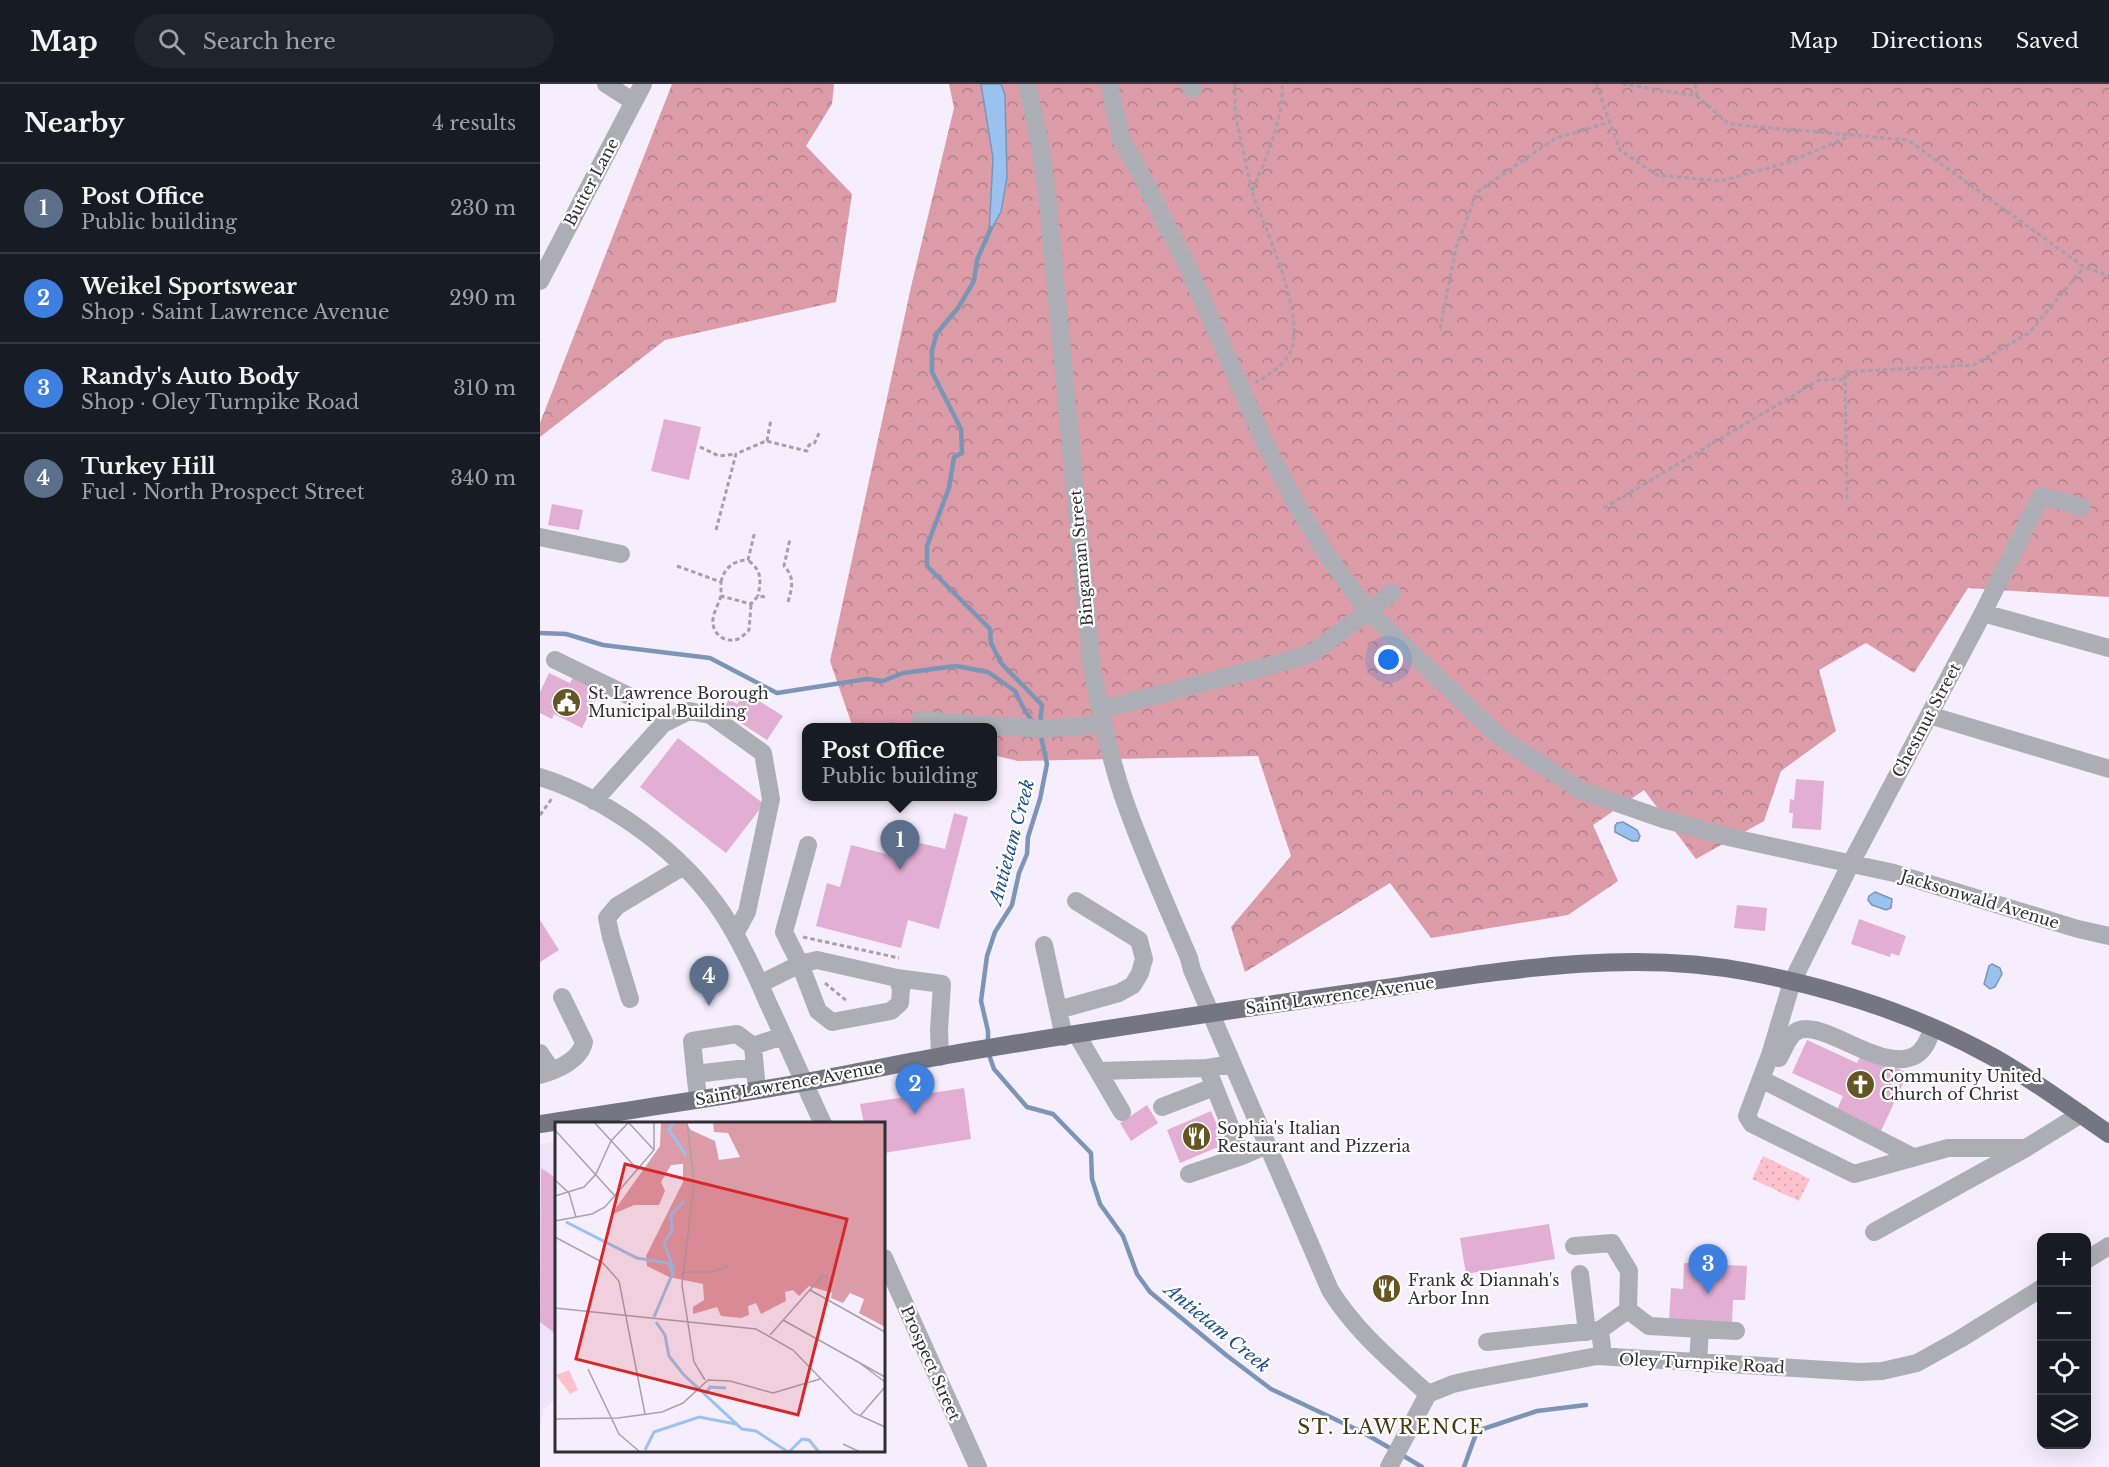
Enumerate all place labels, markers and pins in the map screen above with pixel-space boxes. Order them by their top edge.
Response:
place label: St. Lawrence Borough Municipal Building [588,683,769,721]
public building icon: St. Lawrence Borough Municipal Building [551,686,583,718]
pin: 1 [880,820,920,870]
pin: 4 [690,956,728,1006]
pin: 2 [896,1064,934,1114]
place label: Community United Church of Christ [1881,1066,2042,1104]
church icon: Community United Church of Christ [1844,1069,1876,1101]
place label: Sophia's Italian Restaurant and Pizzeria [1217,1118,1411,1156]
restaurant icon: Sophia's Italian Restaurant and Pizzeria [1180,1121,1212,1153]
pin: 3 [1688,1244,1728,1294]
place label: Frank & Diannah's Arbor Inn [1407,1270,1560,1308]
restaurant icon: Frank & Diannah's Arbor Inn [1371,1273,1403,1305]

